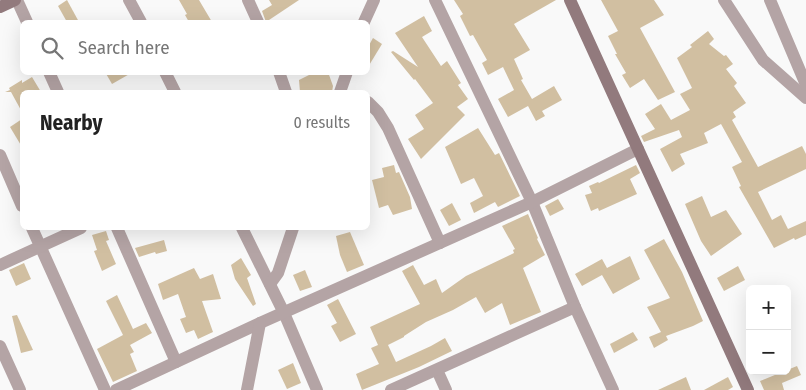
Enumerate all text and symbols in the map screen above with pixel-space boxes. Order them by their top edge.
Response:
search box [20,20,370,75]
icon: search [38,34,66,62]
text: Search here [78,36,170,59]
text: Nearby [40,110,102,136]
text: 0 results [293,113,350,132]
map controls [746,285,791,375]
button: + [746,285,791,330]
button: − [746,330,791,375]

